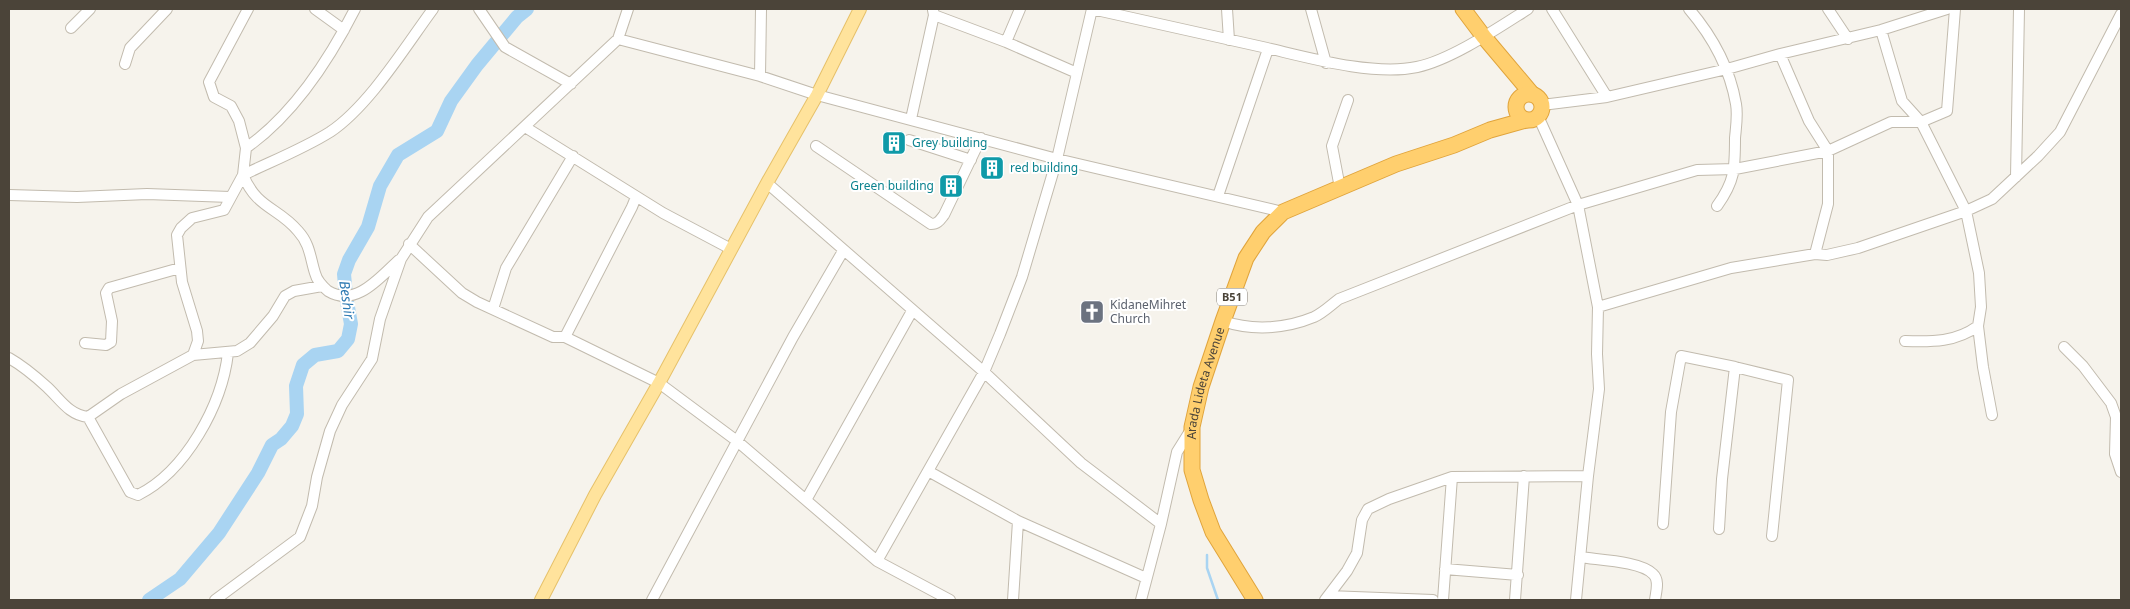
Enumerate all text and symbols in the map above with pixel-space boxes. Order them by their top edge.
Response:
building icon: Grey building [881,130,907,156]
place label: Grey building [912,134,987,151]
building icon: red building [979,155,1005,181]
place label: red building [1010,159,1078,176]
building icon: Green building [938,173,964,199]
place label: Green building [850,177,934,194]
water label: Beshir [335,279,360,321]
road number: B51 [1217,288,1247,306]
place label: KidaneMihret Church [1110,296,1187,327]
church icon: KidaneMihret Church [1079,299,1105,325]
street label: Arada Lideta Avenue [1183,324,1229,440]

